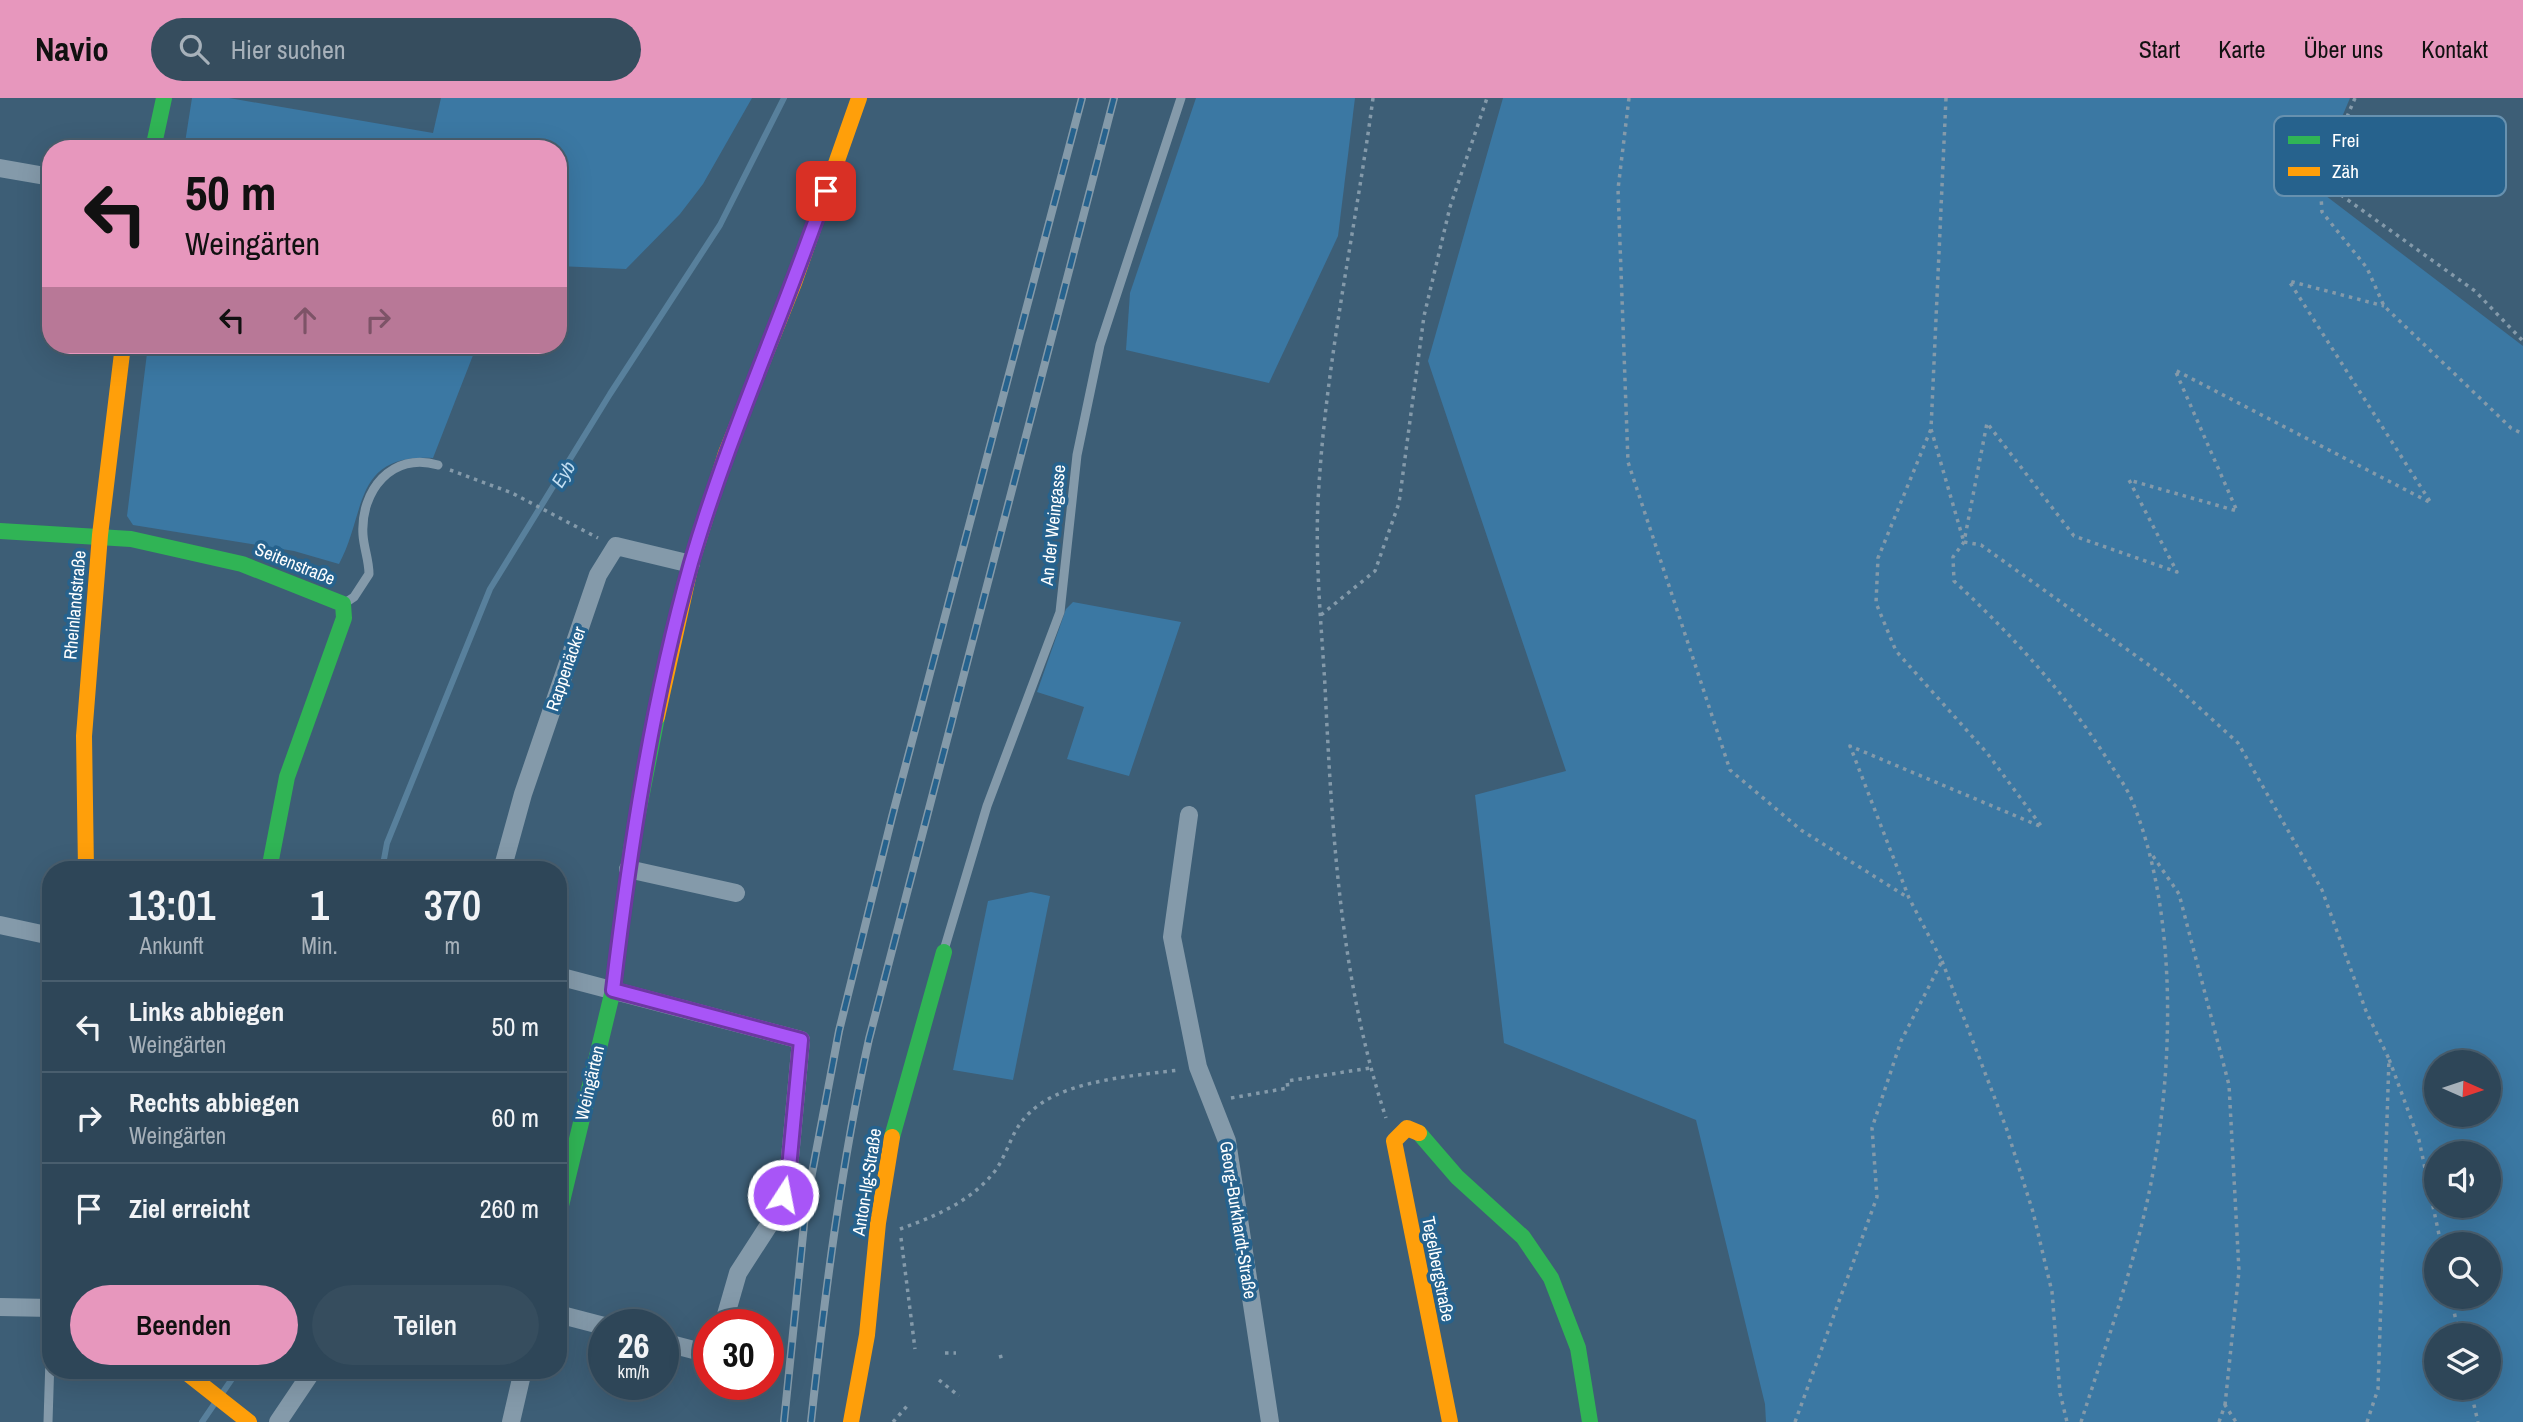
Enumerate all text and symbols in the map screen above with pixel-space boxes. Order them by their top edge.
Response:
search box [151,18,641,81]
text: Navio [35,27,109,71]
icon: search [175,30,213,68]
text: Hier suchen [231,32,346,67]
text: Start [2139,33,2180,65]
text: Karte [2218,33,2265,65]
text: Über uns [2303,33,2383,65]
text: Kontakt [2421,33,2488,65]
legend [2274,116,2506,196]
text: Frei [2332,127,2360,153]
text: Zäh [2332,158,2359,184]
text: 50 m [185,159,277,225]
pin [796,161,856,221]
icon: left [70,168,161,259]
icon: arrive [807,172,845,210]
text: Weingärten [185,222,320,265]
icon: left [213,301,251,339]
icon: ahead [286,301,324,339]
icon: right [359,301,397,339]
water label: Eyb [545,455,581,492]
street label: An der Weingasse [1034,463,1071,588]
street label: Seitenstraße [251,536,339,591]
street label: Rheinlandstraße [57,550,92,660]
street label: Rappenäcker [539,623,592,714]
text: 13:01 [128,877,215,933]
text: 1 [310,877,329,933]
text: 370 [424,877,481,933]
text: Ankunft [140,930,204,961]
text: Min. [301,930,338,961]
text: m [445,930,460,961]
text: Links abbiegen [129,994,284,1029]
icon: left [70,1008,108,1046]
text: 50 m [492,1009,539,1044]
text: Weingärten [129,1029,226,1060]
street label: Weingärten [569,1043,610,1123]
north arrow [2424,1050,2501,1127]
map controls [2424,1050,2501,1400]
text: Rechts abbiegen [129,1085,300,1120]
icon: right [70,1099,108,1137]
text: 60 m [492,1100,539,1135]
text: Weingärten [129,1120,226,1151]
street label: Anton-Ilg-Straße [846,1126,887,1238]
street label: Georg-Burkhardt-Straße [1214,1139,1263,1300]
button: sound [2424,1141,2501,1218]
position arrow [746,1158,820,1232]
icon: arrive [70,1190,108,1228]
text: Ziel erreicht [129,1191,250,1226]
text: 260 m [480,1191,539,1226]
street label: Tegelbergstraße [1416,1214,1461,1324]
button: search [2424,1232,2501,1309]
button: Beenden [70,1285,298,1365]
button: Teilen [312,1285,539,1365]
speed limit sign: 30 [693,1309,784,1400]
text: 26 [618,1322,649,1369]
button: layers [2424,1323,2501,1400]
text: km/h [618,1359,650,1384]

